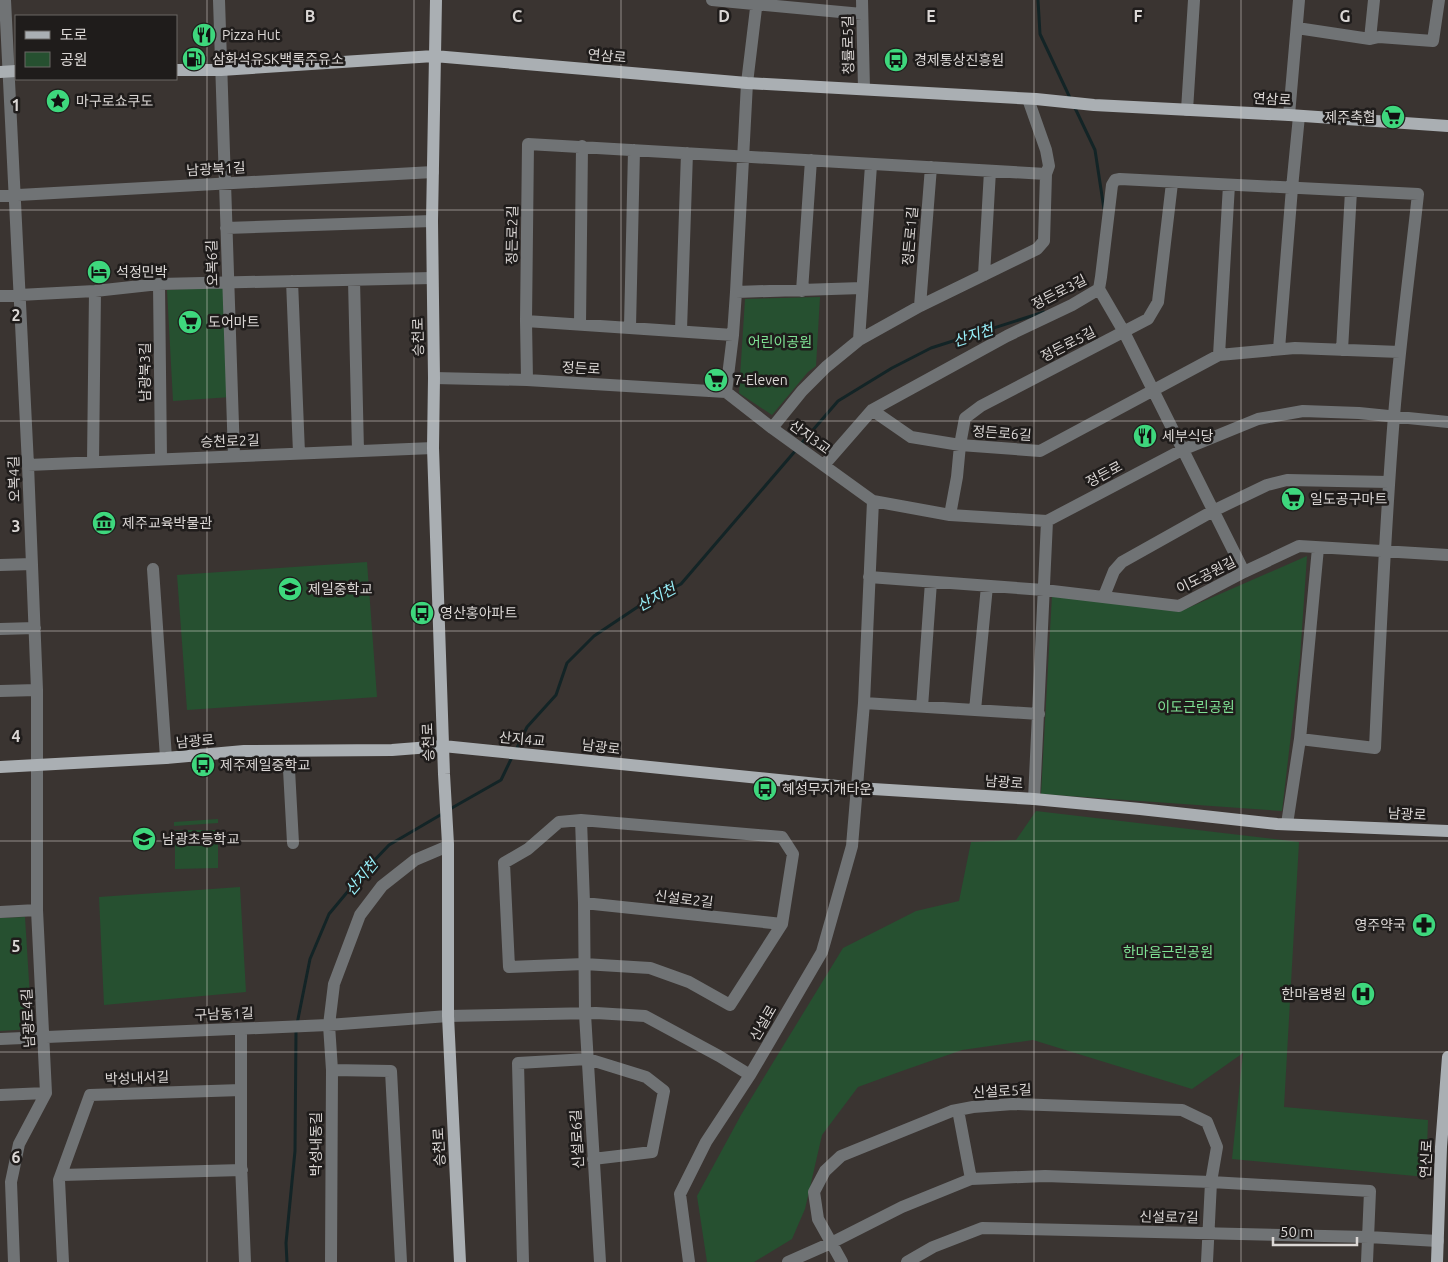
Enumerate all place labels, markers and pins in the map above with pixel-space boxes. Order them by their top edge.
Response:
restaurant icon: Pizza Hut [191,22,217,48]
place label: Pizza Hut [222,27,281,43]
fuel station icon: 삼화석유SK백록주유소 [181,46,207,72]
bus stop icon: 경제통상진흥원 [883,47,909,73]
place label: 삼화석유SK백록주유소 [212,51,344,67]
place label: 경제통상진흥원 [914,52,1004,68]
place icon: 마구로쇼쿠도 [45,88,71,114]
place label: 마구로쇼쿠도 [76,93,153,109]
supermarket icon: 제주축협 [1380,104,1406,130]
place label: 제주축협 [1324,109,1376,125]
hotel icon: 석정민박 [86,259,112,285]
place label: 석정민박 [116,264,168,280]
supermarket icon: 도어마트 [177,309,203,335]
place label: 도어마트 [208,314,260,330]
supermarket icon: 7-Eleven [703,367,729,393]
place label: 7-Eleven [734,372,788,388]
restaurant icon: 세부식당 [1132,423,1158,449]
place label: 세부식당 [1162,428,1214,444]
supermarket icon: 일도공구마트 [1280,486,1306,512]
place label: 일도공구마트 [1310,491,1387,507]
museum icon: 제주교육박물관 [91,510,117,536]
place label: 제주교육박물관 [122,515,212,531]
school or university icon: 제일중학교 [277,576,303,602]
place label: 제일중학교 [308,581,373,597]
bus stop icon: 영산홍아파트 [409,600,435,626]
place label: 영산홍아파트 [440,605,517,621]
bus stop icon: 제주제일중학교 [190,752,216,778]
place label: 제주제일중학교 [220,757,310,773]
bus stop icon: 혜성무지개타운 [752,776,778,802]
place label: 혜성무지개타운 [782,781,872,797]
school or university icon: 남광초등학교 [131,826,157,852]
place label: 남광초등학교 [162,831,239,847]
pharmacy icon: 영주약국 [1411,912,1437,938]
place label: 영주약국 [1354,917,1406,933]
hospital icon: 한마음병원 [1350,981,1376,1007]
place label: 한마음병원 [1282,986,1346,1002]

